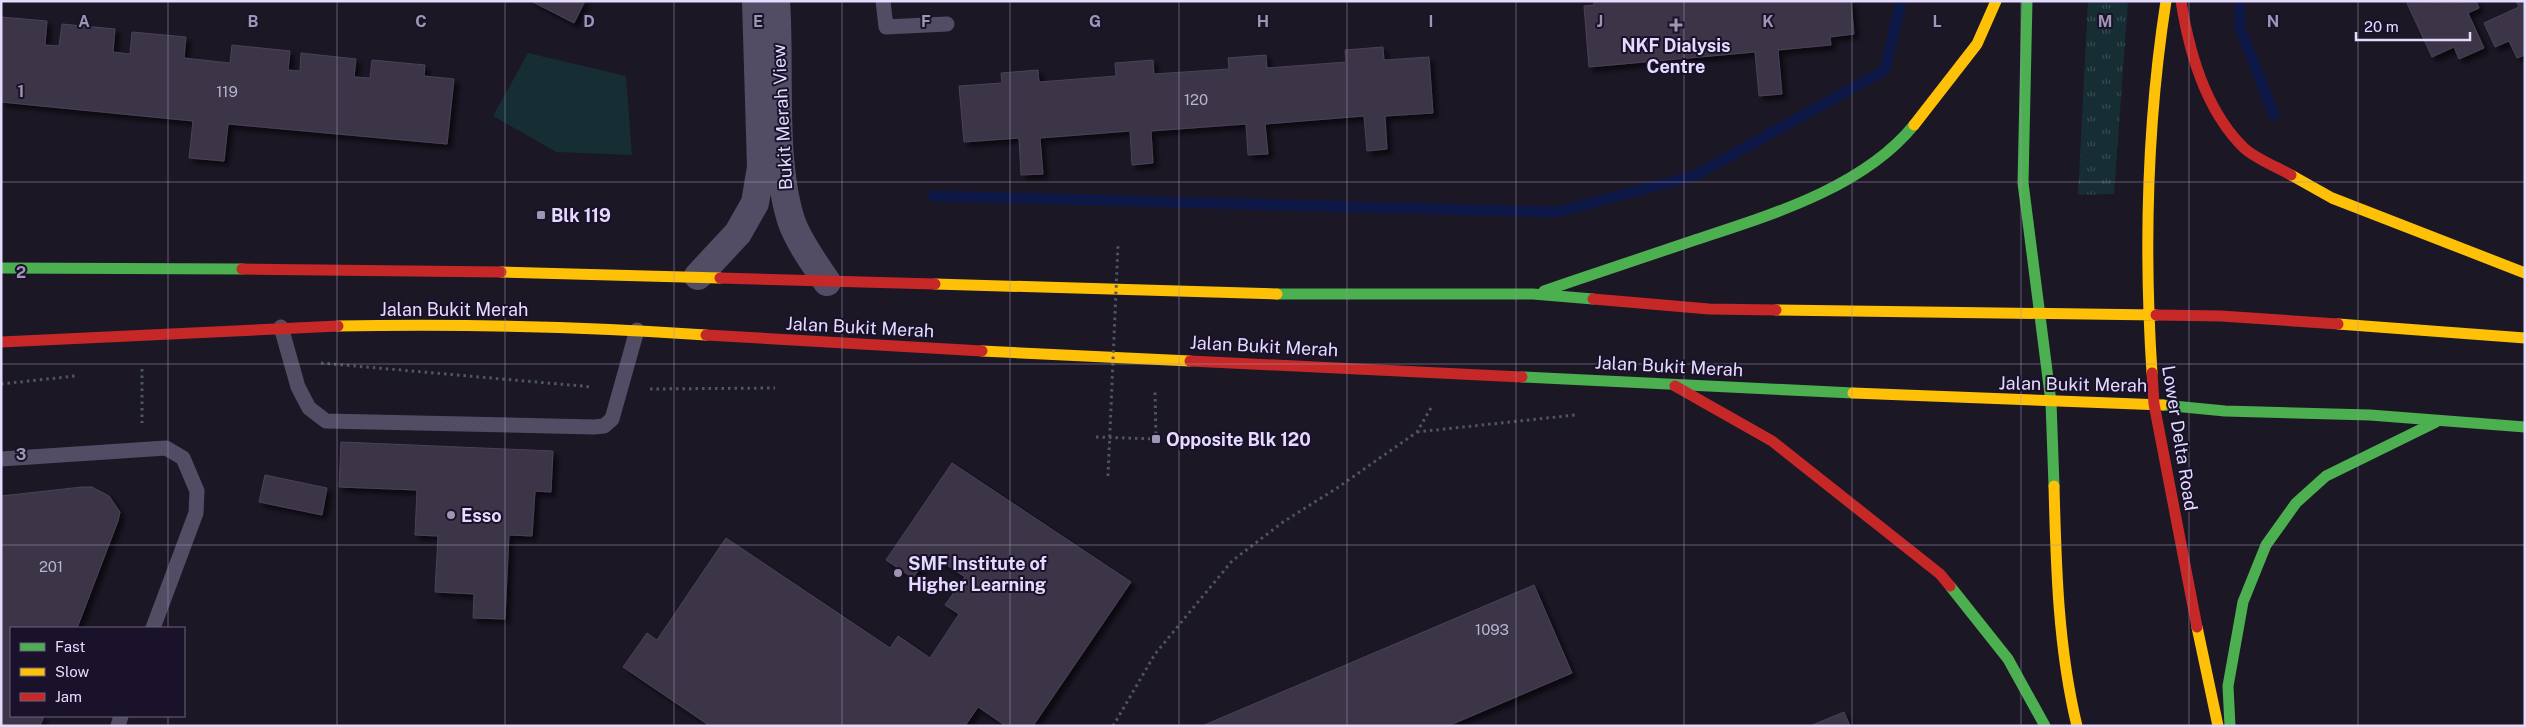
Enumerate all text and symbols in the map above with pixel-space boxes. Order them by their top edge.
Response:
scale bar [2356,10,2470,42]
text: A [78,12,90,31]
text: B [248,12,259,31]
text: C [415,12,427,31]
text: D [583,12,595,31]
text: E [753,12,763,31]
text: F [921,12,931,31]
text: G [1089,12,1101,31]
text: H [1257,12,1269,31]
text: I [1429,12,1433,31]
text: J [1597,12,1603,31]
text: K [1762,12,1774,31]
text: L [1932,12,1942,31]
text: M [2098,12,2112,31]
text: N [2267,12,2279,31]
marker: NKF Dialysis Centre [1669,18,1683,32]
text: 20 m [2364,18,2399,35]
place label: NKF Dialysis Centre [1621,35,1731,77]
street label: Bukit Merah View [768,43,796,191]
text: 1 [18,82,24,101]
house number: 119 [216,83,238,100]
house number: 120 [1184,91,1208,108]
place label: Blk 119 [551,205,611,226]
marker: Blk 119 [535,209,547,221]
text: 2 [16,263,26,282]
street label: Jalan Bukit Merah [380,299,528,320]
street label: Jalan Bukit Merah [785,313,935,341]
street label: Jalan Bukit Merah [1189,332,1339,360]
street label: Jalan Bukit Merah [1594,352,1744,380]
street label: Lower Delta Road [2158,364,2202,512]
street label: Jalan Bukit Merah [1998,372,2148,396]
place label: Opposite Blk 120 [1166,429,1311,450]
marker: Opposite Blk 120 [1150,433,1162,445]
text: 3 [16,445,26,464]
place label: Esso [461,505,502,526]
marker: Esso [445,509,457,521]
place label: SMF Institute of Higher Learning [908,553,1047,595]
house number: 201 [39,558,63,575]
marker: SMF Institute of Higher Learning [892,567,904,579]
house number: 1093 [1475,621,1509,638]
legend [10,627,185,717]
text: Fast [55,638,85,655]
text: Slow [55,663,90,680]
text: Jam [55,688,82,705]

